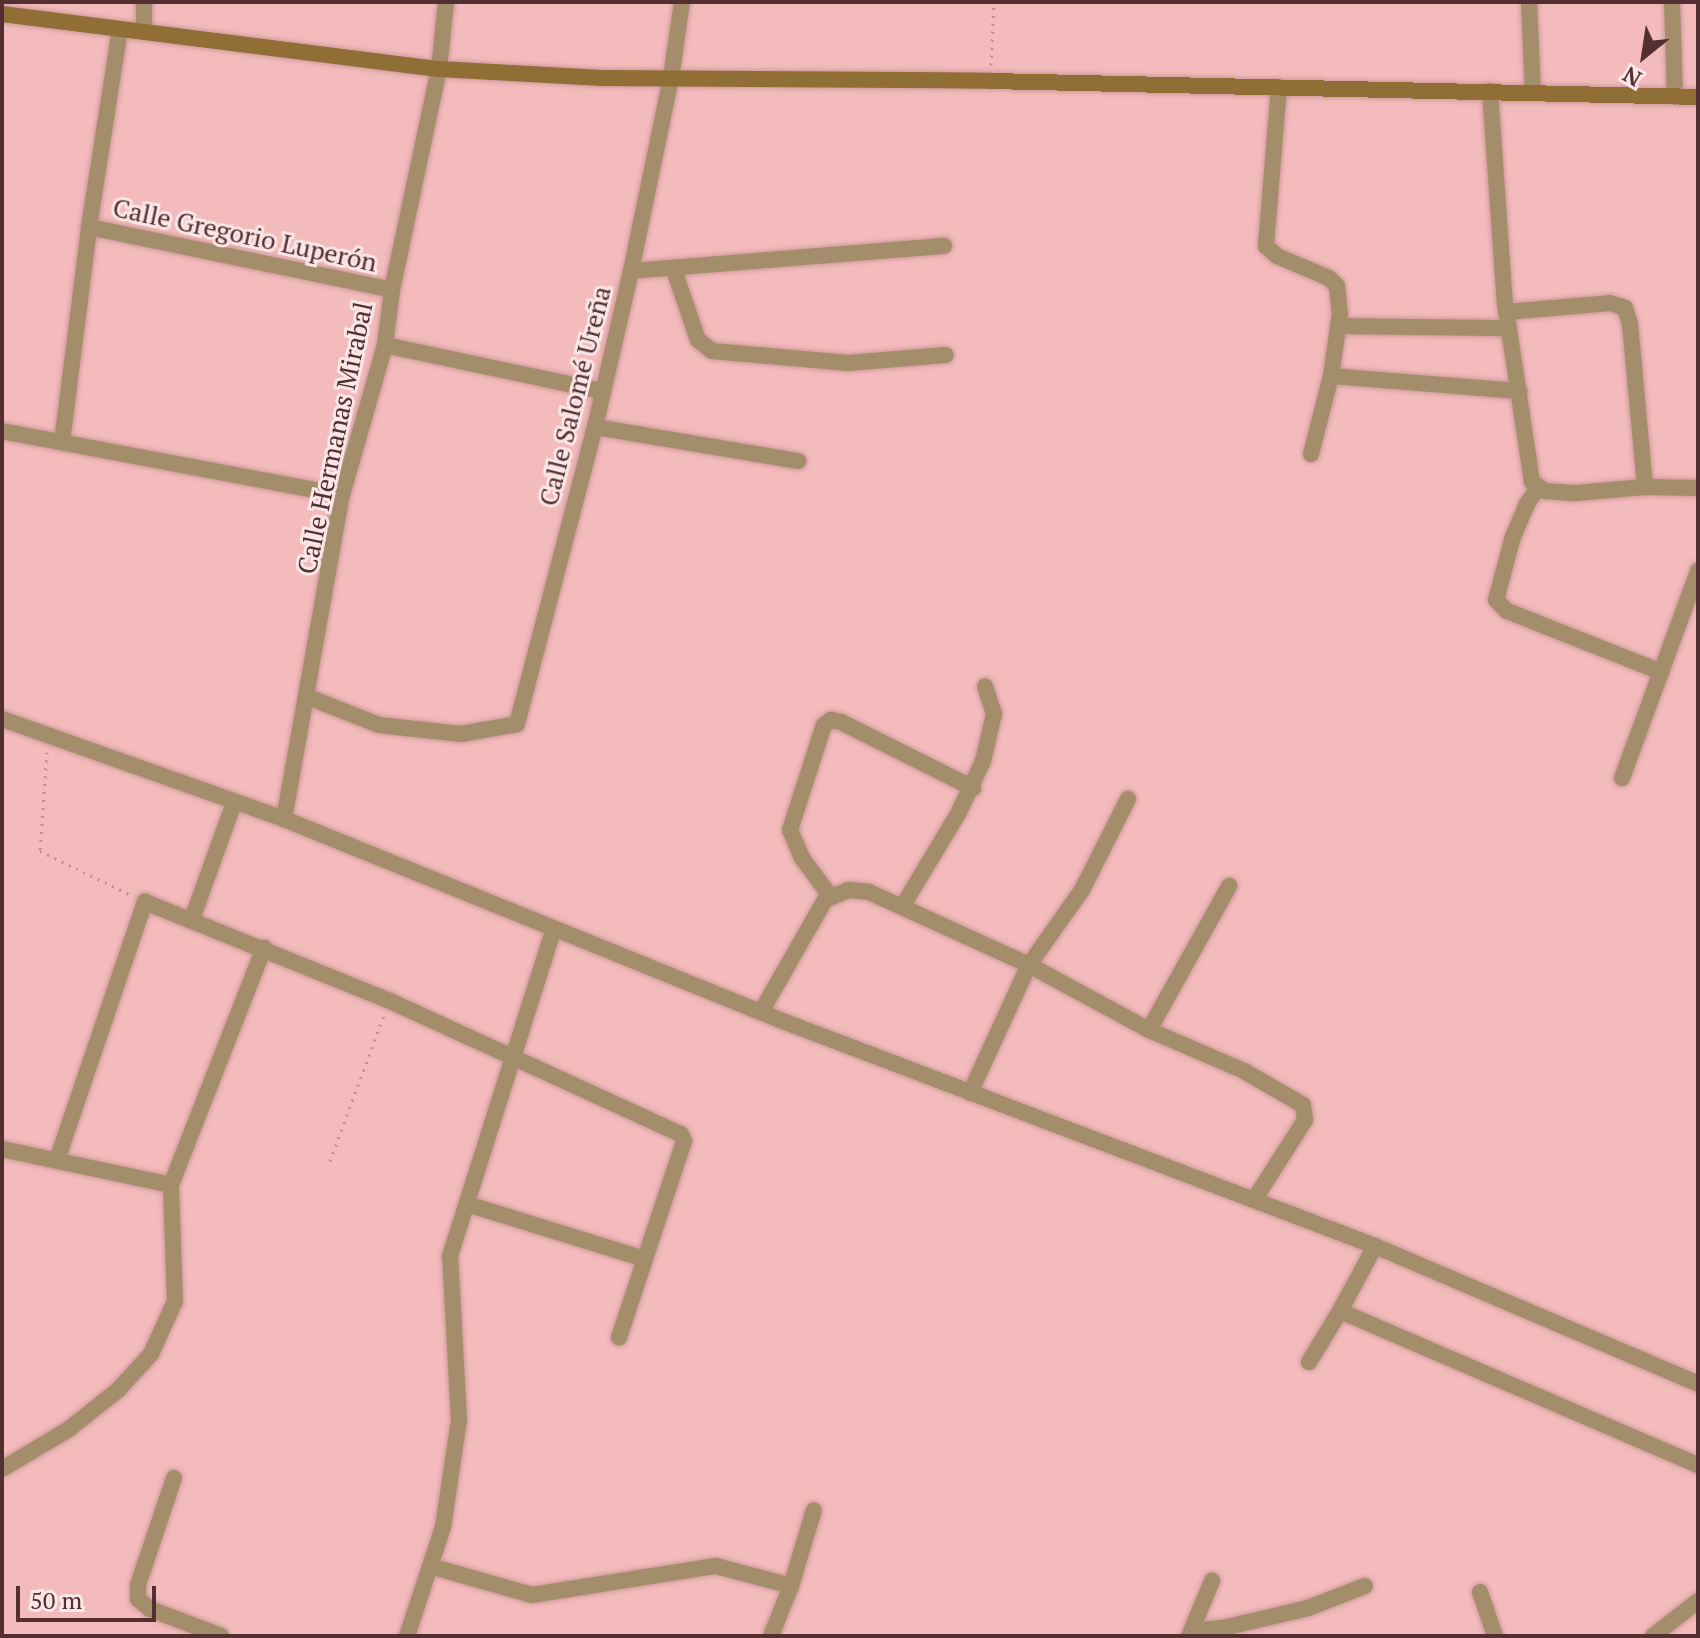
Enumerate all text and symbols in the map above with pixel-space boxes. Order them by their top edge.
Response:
north arrow [1604,16,1684,96]
text: N [1617,60,1646,94]
street label: Calle Gregorio Luperón [110,192,380,278]
street label: Calle Salomé Ureña [533,283,617,509]
street label: Calle Hermanas Mirabal [291,299,379,577]
scale bar [20,1570,160,1620]
text: 50 m [30,1584,82,1616]

